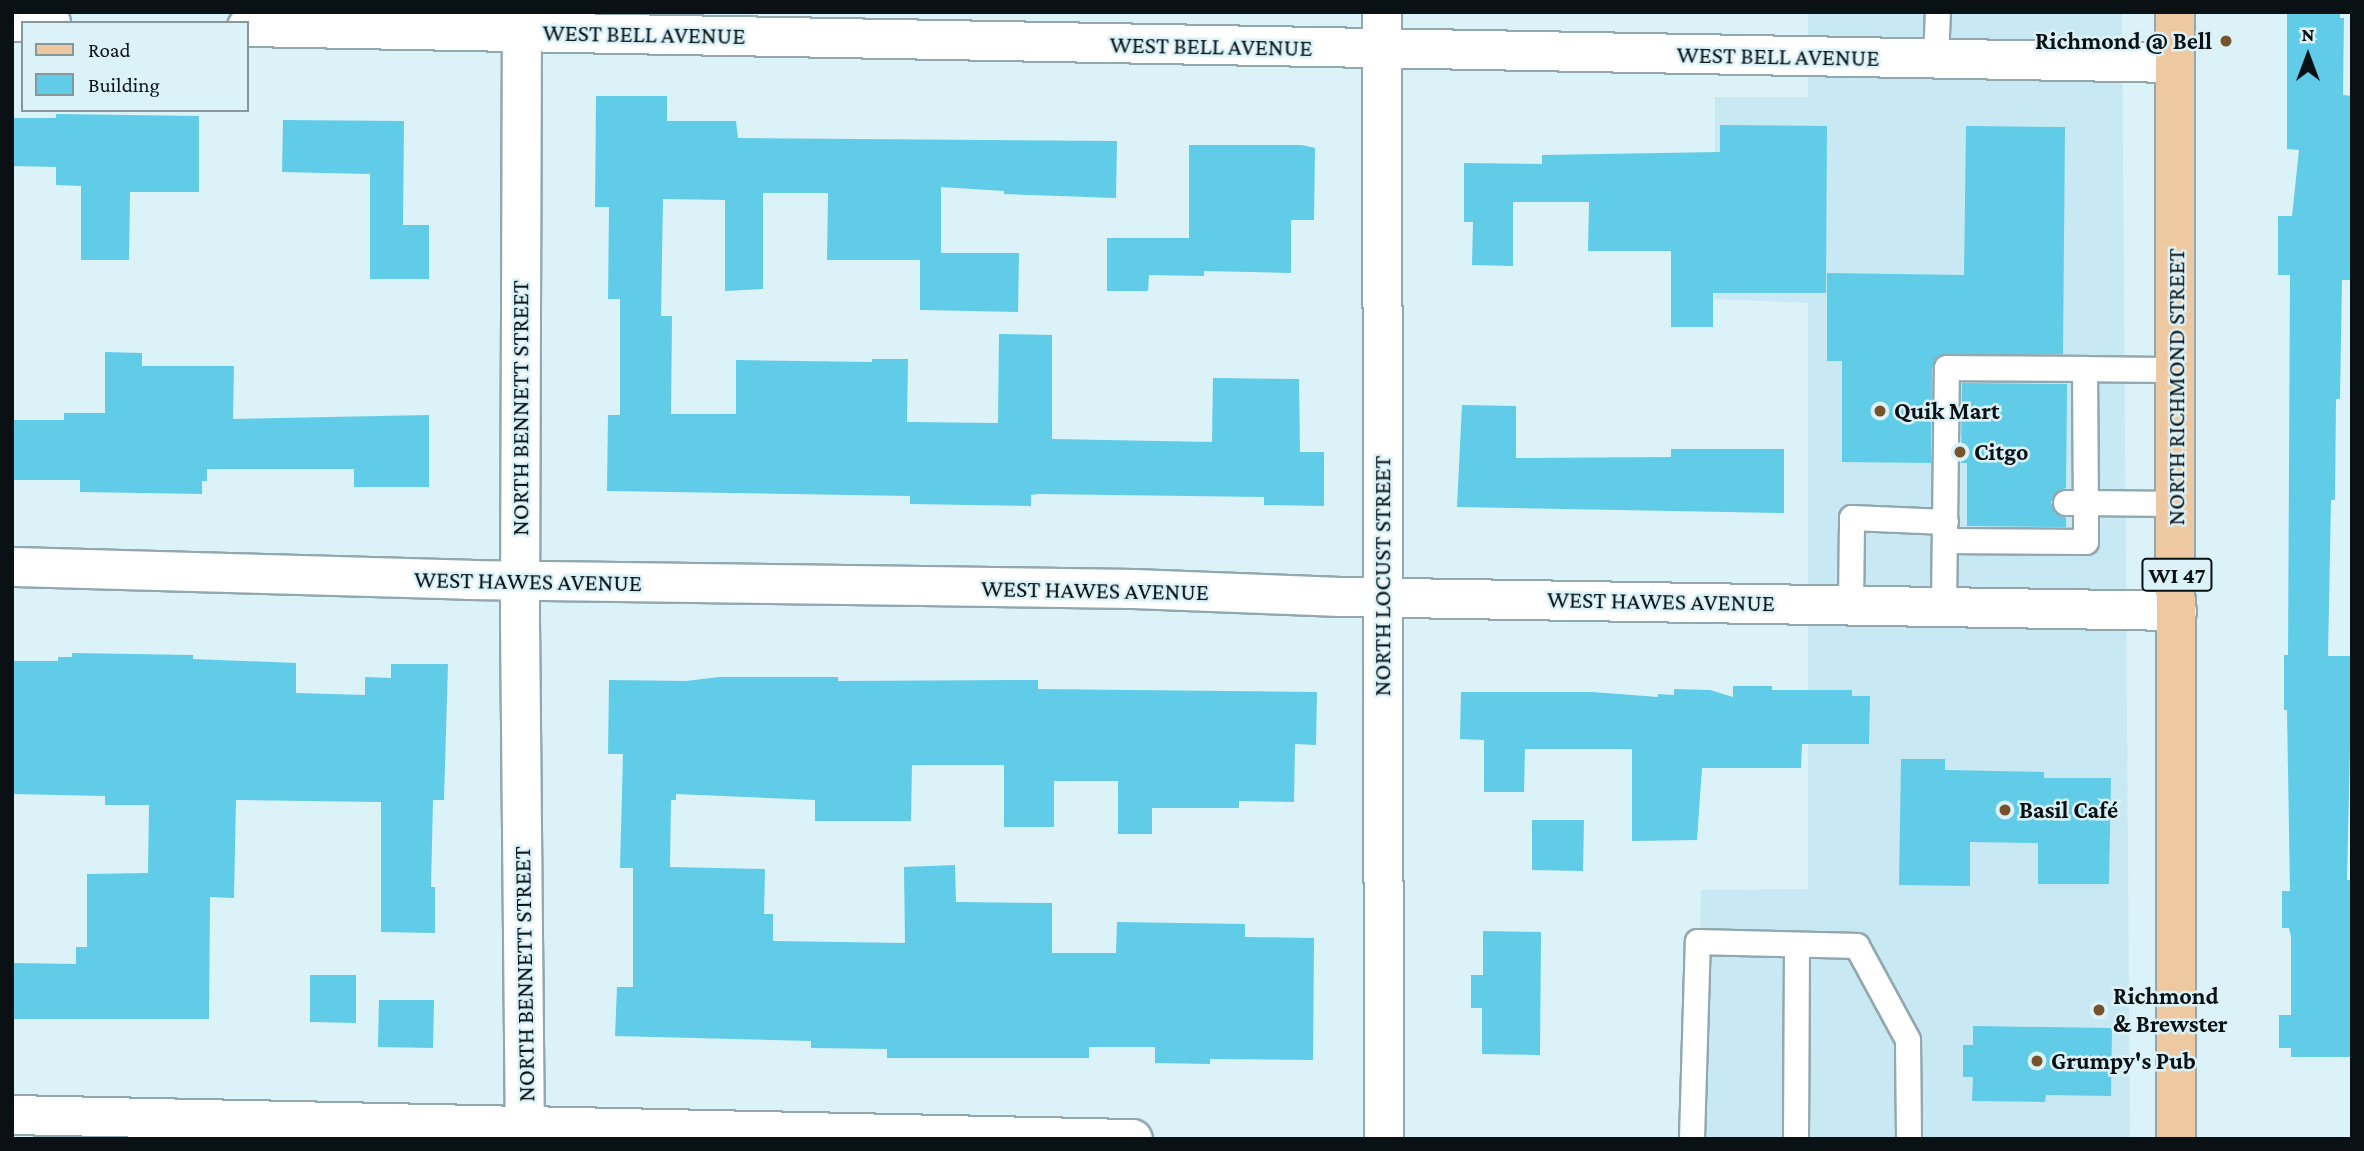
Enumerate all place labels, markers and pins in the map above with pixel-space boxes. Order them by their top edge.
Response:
place label: Richmond @ Bell [2035,27,2212,55]
marker: Richmond @ Bell [2218,33,2234,49]
place label: Quik Mart [1894,397,2000,425]
marker: Quik Mart [1872,403,1888,419]
place label: Citgo [1974,438,2028,466]
marker: Citgo [1952,444,1968,460]
place label: Basil Café [2019,796,2118,824]
marker: Basil Café [1997,802,2013,818]
place label: Richmond & Brewster [2113,982,2228,1038]
marker: Richmond & Brewster [2091,1002,2107,1018]
place label: Grumpy's Pub [2051,1047,2196,1075]
marker: Grumpy's Pub [2029,1053,2045,1069]

